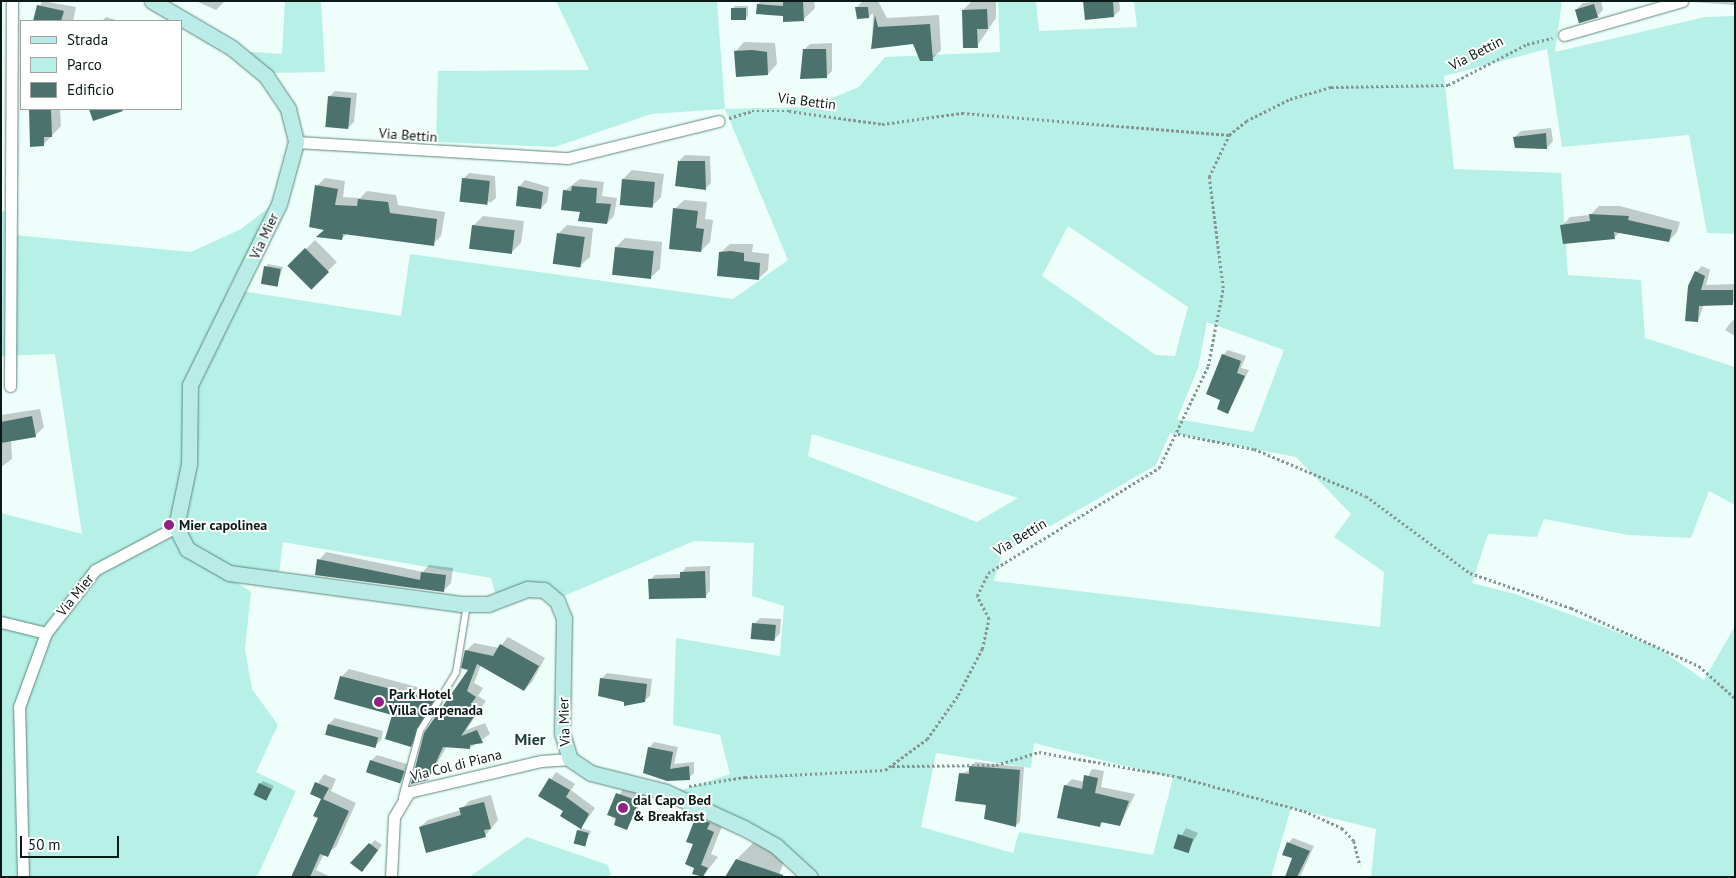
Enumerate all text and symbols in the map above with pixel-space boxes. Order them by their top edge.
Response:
legend [20,20,182,110]
text: Strada [67,30,108,49]
street label: Via Bettin [1446,32,1506,74]
text: Parco [67,55,102,74]
text: Edificio [67,80,114,99]
street label: Via Bettin [777,89,837,113]
street label: Via Bettin [378,125,438,145]
street label: Via Mier [246,210,282,262]
street label: Via Bettin [991,515,1049,559]
place label: Mier capolinea [179,517,267,533]
marker: Mier capolinea [163,519,175,531]
street label: Via Mier [53,571,97,619]
place label: Park Hotel Villa Carpenada [389,686,483,719]
marker: Park Hotel Villa Carpenada [373,696,385,708]
street label: Via Mier [555,697,573,747]
district label: Mier [515,729,545,749]
street label: Via Col di Piana [409,746,503,784]
place label: dal Capo Bed & Breakfast [633,792,711,824]
marker: dal Capo Bed & Breakfast [617,802,629,814]
scale bar [22,826,121,858]
text: 50 m [28,835,61,854]

